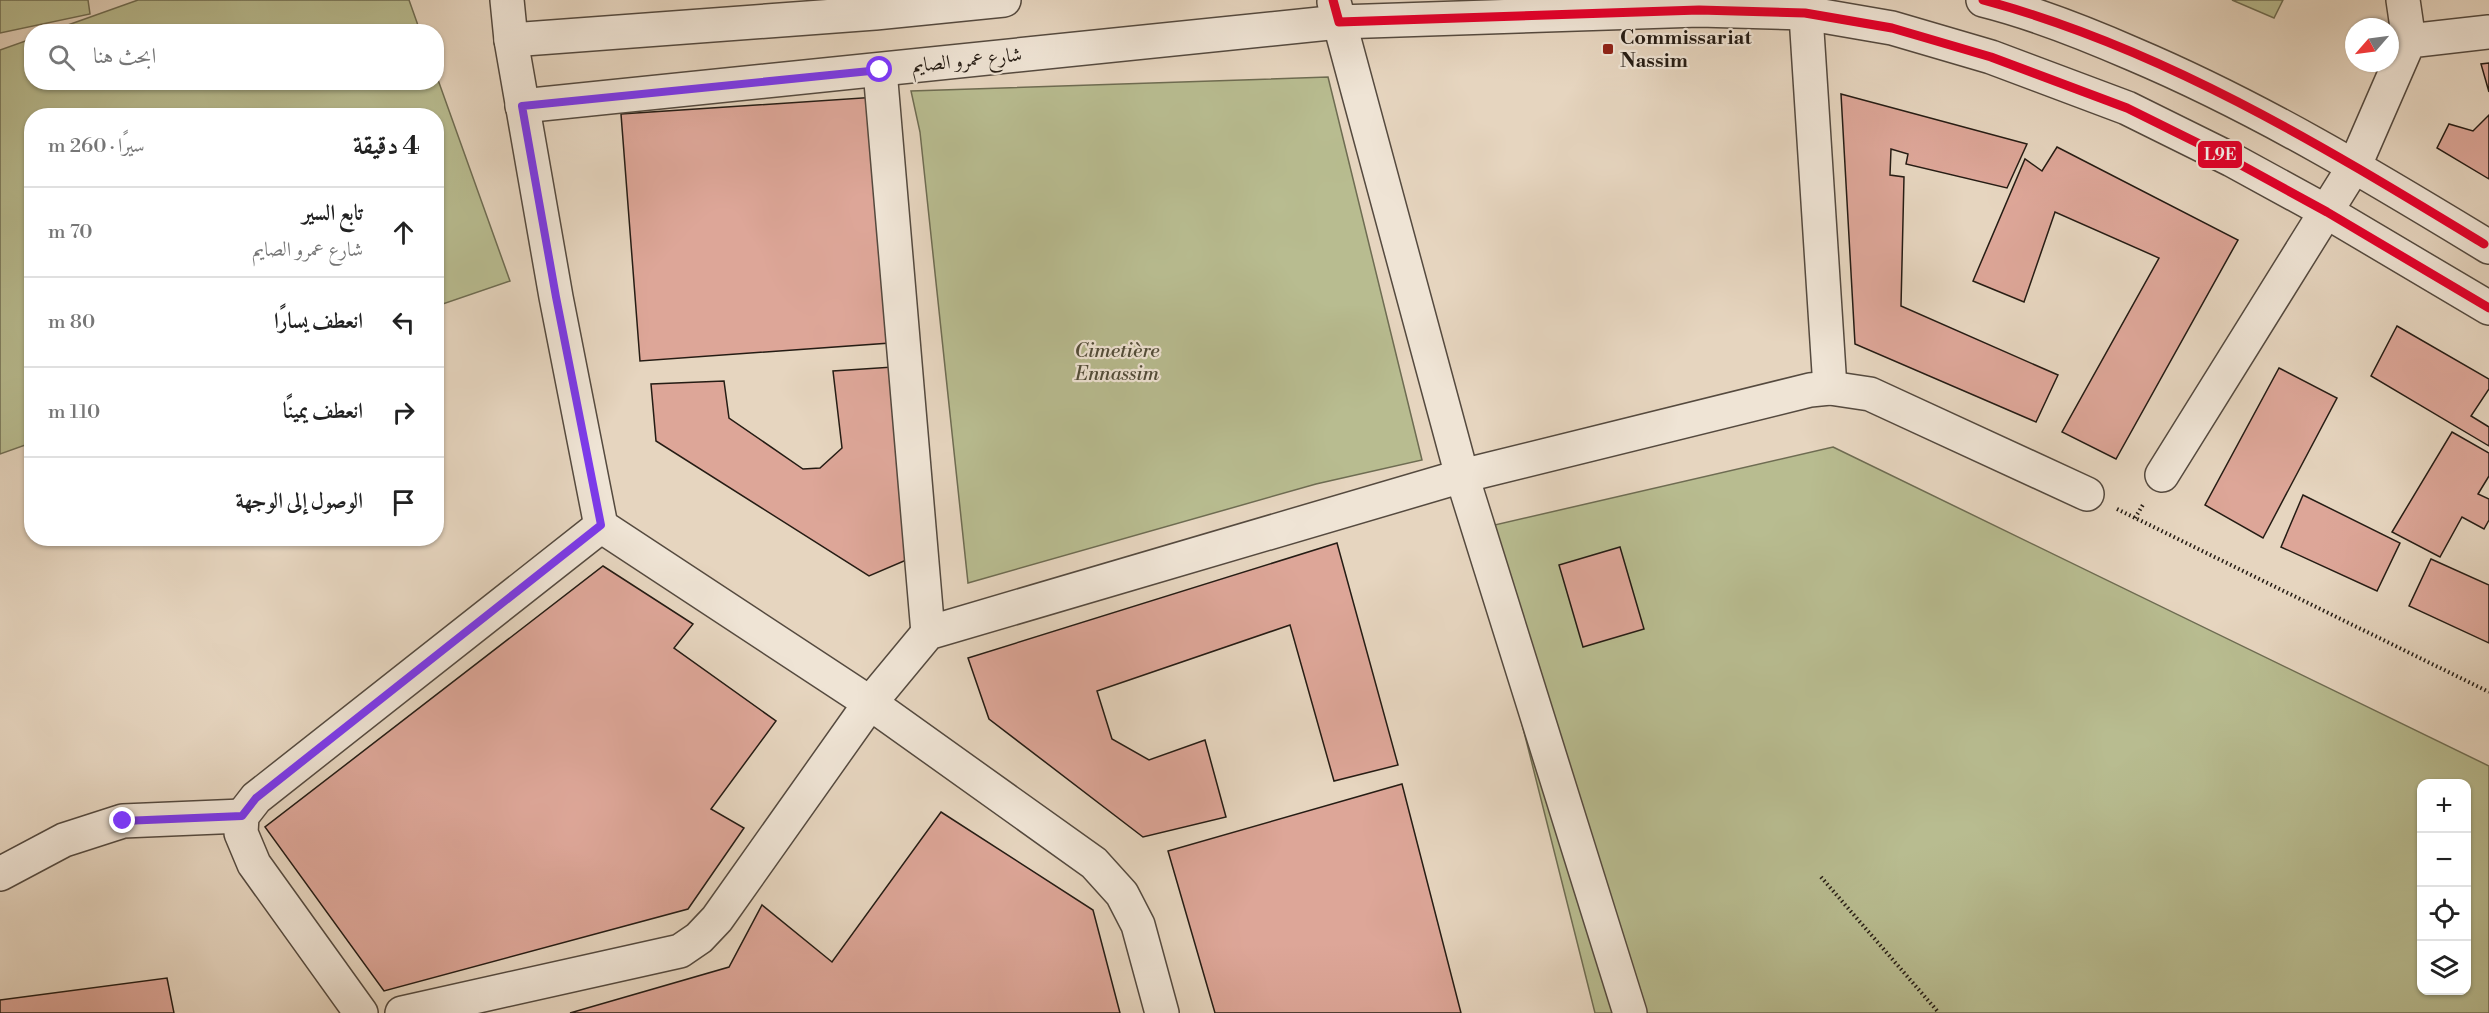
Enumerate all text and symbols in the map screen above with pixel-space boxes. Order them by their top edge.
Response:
north arrow [2345,18,2399,72]
search box [24,24,444,90]
place label: Commissariat Nassim [1620,26,1752,74]
icon: search [45,41,78,74]
marker: Commissariat Nassim [1601,42,1615,56]
text: ابحث هنا [93,43,156,70]
street label: شارع عمرو الصايم [911,43,1024,83]
route start [866,56,892,82]
text: 4 دقيقة [353,130,420,162]
text: سيرًا · 260 m [48,134,145,159]
line badge: L9E [2197,140,2243,169]
text: L9E [2204,145,2236,165]
text: تابع السير [302,200,363,227]
icon: ahead [387,216,420,249]
text: 70 m [48,220,93,245]
text: شارع عمرو الصايم [252,238,363,263]
icon: left [387,306,420,339]
text: انعطف يسارًا [274,308,363,335]
text: 80 m [48,310,95,335]
park label: Cimetière Ennassim [1074,339,1160,387]
icon: right [387,396,420,429]
text: انعطف يمينًا [283,398,363,425]
text: 110 m [48,400,100,425]
icon: arrive [387,486,420,519]
text: الوصول إلى الوجهة [235,488,363,515]
map controls [2417,779,2471,995]
button: + [2417,779,2471,833]
route end [109,807,135,833]
button: − [2417,833,2471,887]
button: locate [2417,887,2471,941]
button: layers [2417,941,2471,995]

